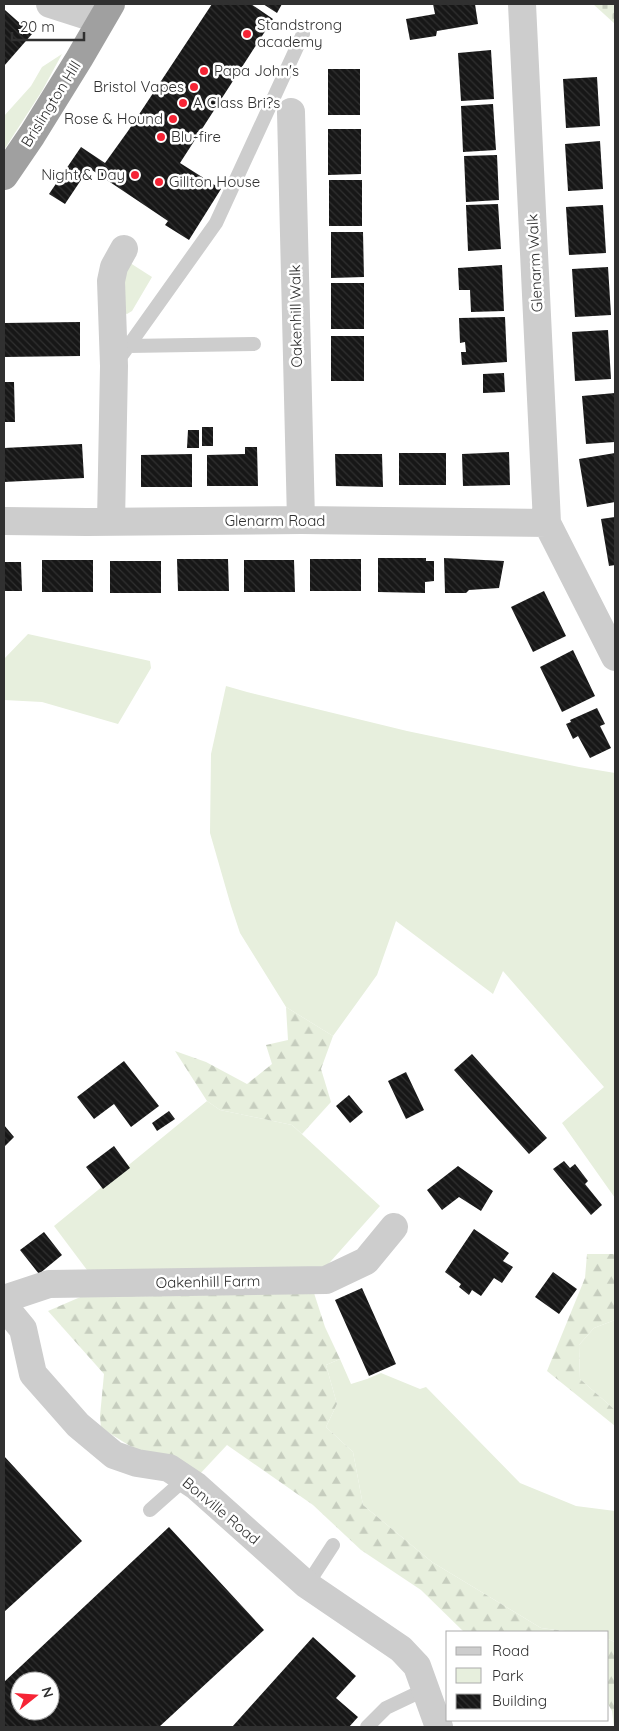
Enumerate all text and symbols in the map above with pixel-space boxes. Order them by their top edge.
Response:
scale bar [12,10,85,42]
place label: Standstrong academy [257,15,342,51]
text: 20 m [20,17,55,36]
marker: Standstrong academy [241,28,253,40]
street label: Brislington Hill [16,57,85,150]
place label: Papa John's [214,61,299,80]
marker: Papa John's [198,65,210,77]
place label: Bristol Vapes [93,77,184,96]
marker: Bristol Vapes [188,81,200,93]
place label: A Class Bri?s [193,93,280,112]
marker: A Class Bri?s [177,97,189,109]
place label: Rose & Hound [64,109,163,128]
marker: Rose & Hound [167,113,179,125]
place label: Blu-fire [171,127,221,146]
marker: Blu-fire [155,131,167,143]
place label: Night & Day [41,165,125,184]
marker: Night & Day [129,169,141,181]
place label: Gillton House [169,172,260,191]
marker: Gillton House [153,176,165,188]
street label: Glenarm Walk [522,213,547,313]
street label: Oakenhill Walk [285,264,306,368]
street label: Glenarm Road [225,511,325,530]
street label: Oakenhill Farm [155,1271,261,1292]
street label: Bonville Road [179,1473,264,1548]
legend [446,1631,609,1721]
text: Road [492,1641,529,1660]
text: Park [492,1666,524,1685]
north arrow [10,1671,60,1721]
text: N [37,1685,58,1700]
text: Building [492,1691,547,1710]

